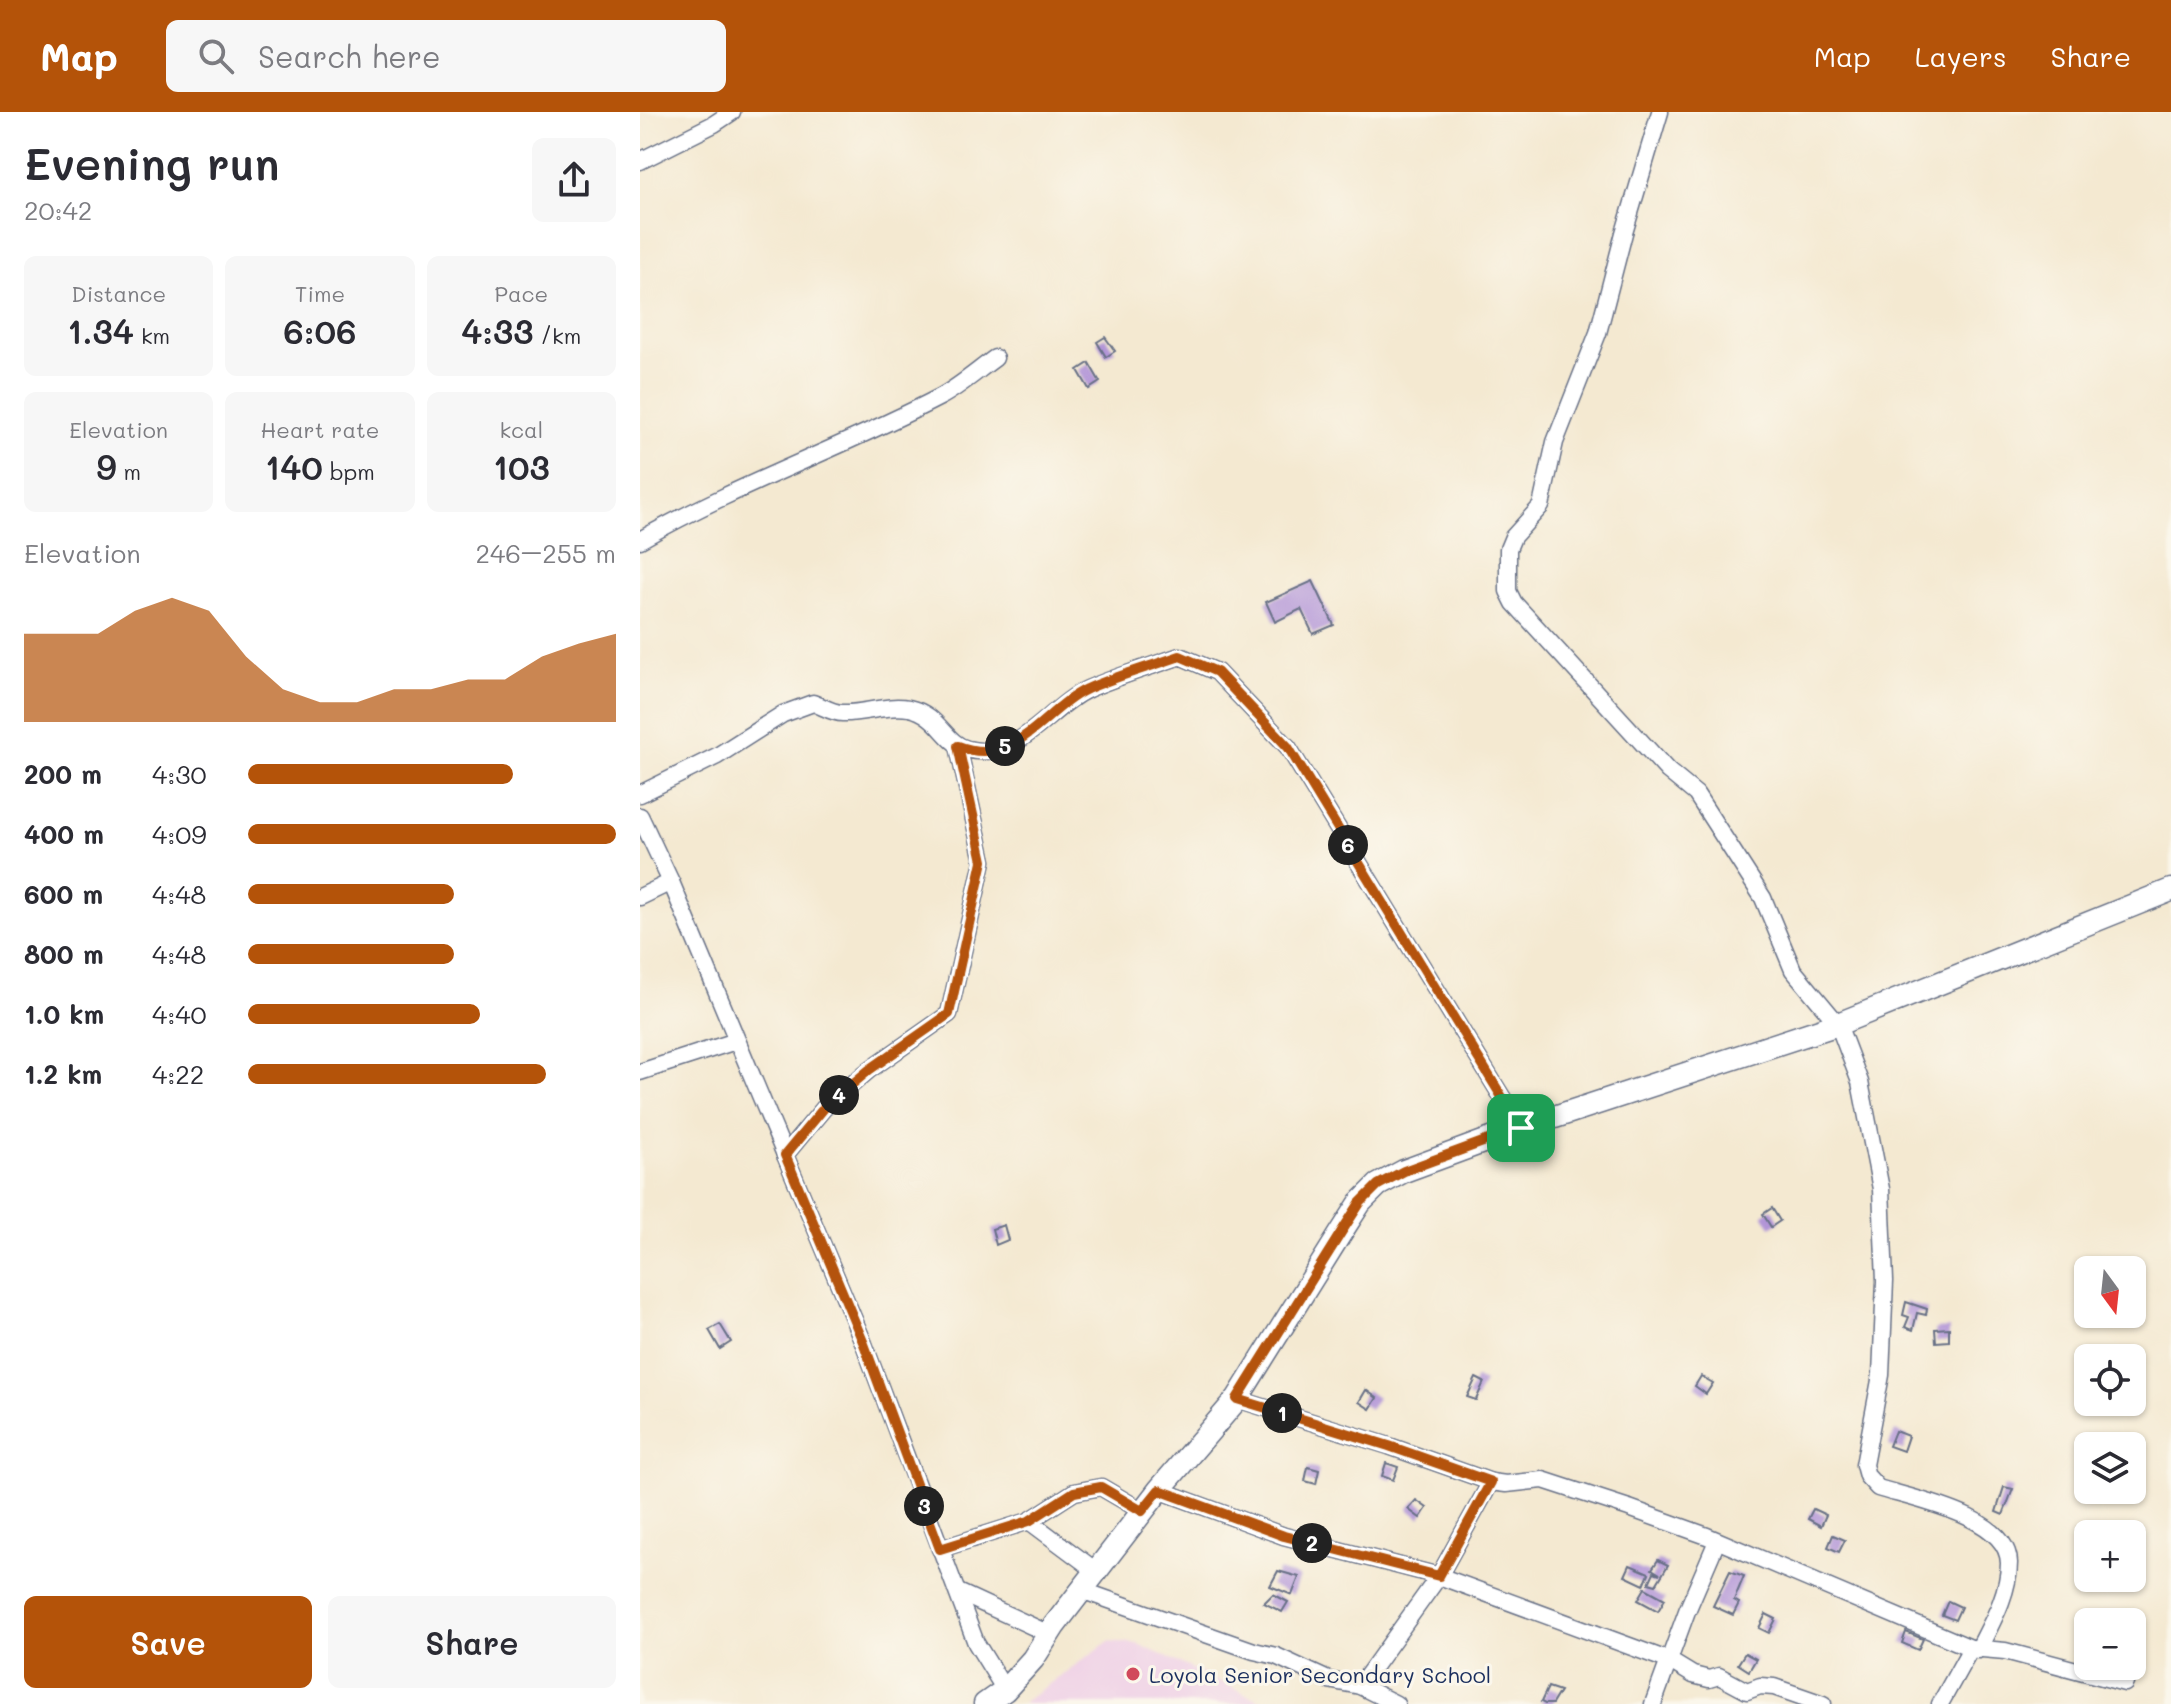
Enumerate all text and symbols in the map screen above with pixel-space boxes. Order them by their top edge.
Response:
search box [166,20,726,92]
text: Map [40,31,118,81]
icon: search [194,34,238,78]
text: Search here [258,36,441,76]
text: Map [1814,38,1871,74]
text: Layers [1915,38,2007,74]
text: Share [2051,38,2131,74]
text: Evening run [24,134,279,191]
button: share [532,138,616,222]
text: 20:42 [24,193,92,227]
text: Distance [71,279,166,308]
text: Time [295,279,345,308]
text: Pace [494,279,548,308]
text: 1.34 [67,308,134,353]
text: 6:06 [283,308,357,353]
text: 4:33 [461,308,534,353]
text: km [134,321,170,350]
text: /km [534,321,581,350]
text: Elevation [69,415,168,444]
text: Heart rate [261,415,379,444]
text: kcal [499,415,543,444]
text: 9 [96,444,117,489]
text: 140 [265,444,323,489]
text: 103 [493,444,550,489]
text: m [117,457,141,486]
text: bpm [323,457,375,486]
text: Elevation [24,536,141,570]
text: 246–255 m [475,536,616,570]
pin: 5 [985,726,1025,766]
text: 5 [999,731,1011,760]
text: 200 m [24,757,102,791]
text: 4:30 [152,757,207,791]
text: 400 m [24,817,104,851]
text: 4:09 [152,817,207,851]
pin: 6 [1328,825,1368,865]
text: 6 [1341,830,1355,859]
text: 600 m [24,877,103,911]
text: 4:48 [152,877,206,911]
text: 800 m [24,937,104,971]
text: 4:48 [152,937,206,971]
text: 1.0 km [24,997,104,1031]
text: 4:40 [152,997,207,1031]
text: 1.2 km [24,1057,102,1091]
text: 4:22 [152,1057,204,1091]
pin: 4 [819,1075,859,1115]
text: 4 [832,1080,846,1109]
pin [1487,1094,1555,1162]
icon: arrive [1499,1106,1543,1150]
north arrow [2074,1256,2146,1328]
map controls [2074,1256,2146,1680]
button: locate [2074,1344,2146,1416]
pin: 1 [1262,1393,1302,1433]
text: 1 [1277,1398,1287,1427]
button: layers [2074,1432,2146,1504]
pin: 3 [904,1486,944,1526]
text: 3 [917,1491,931,1520]
button: + [2074,1520,2146,1592]
pin: 2 [1292,1523,1332,1563]
text: 2 [1306,1528,1318,1557]
button: Save [24,1596,312,1688]
button: Share [328,1596,616,1688]
button: − [2074,1608,2146,1680]
place label: Loyola Senior Secondary School [1149,1660,1491,1689]
marker: Loyola Senior Secondary School [1124,1665,1142,1683]

